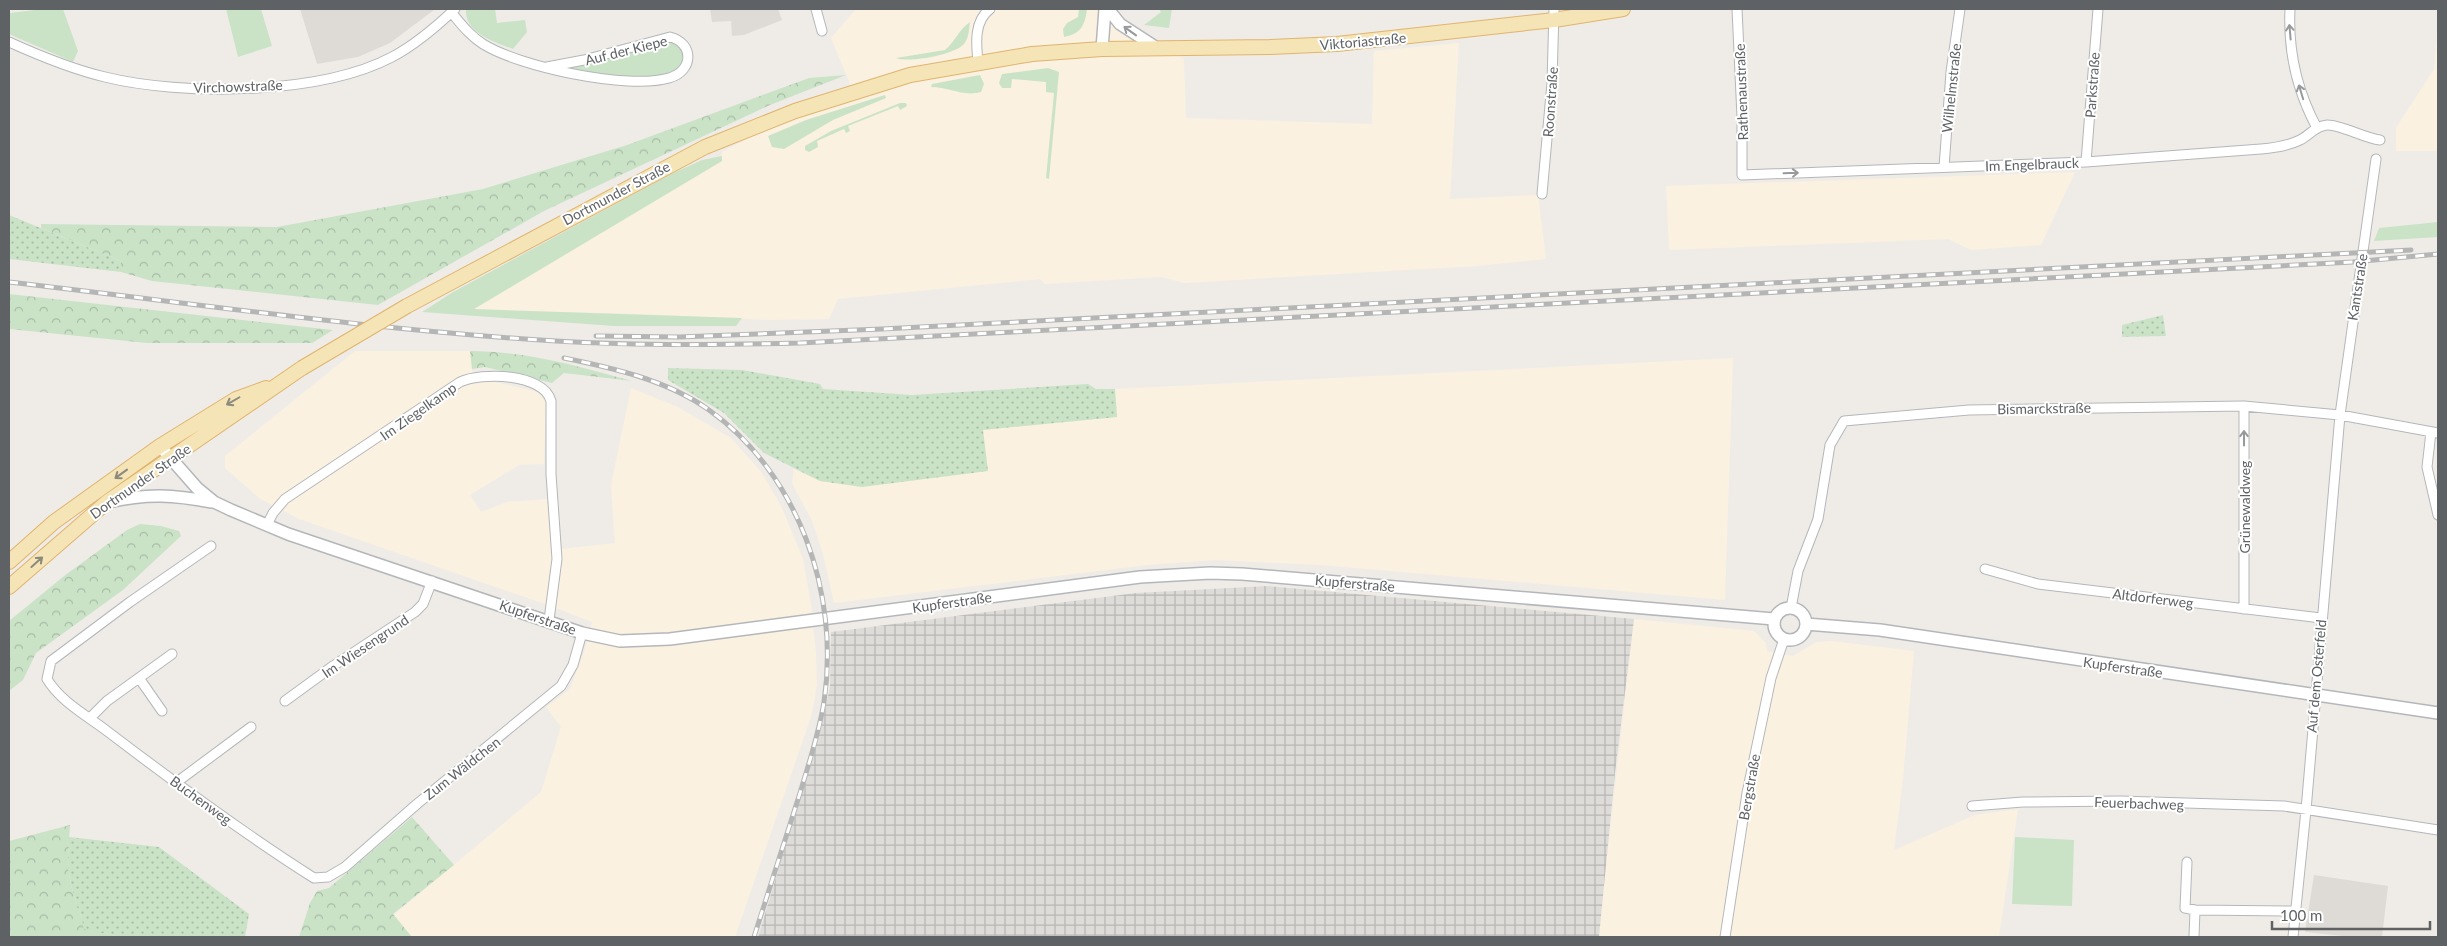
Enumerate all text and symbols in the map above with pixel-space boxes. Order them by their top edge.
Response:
one-way arrow [2285,24,2295,40]
one-way arrow [1123,26,1137,36]
street label: Viktoriastraße [1319,29,1407,53]
street label: Auf der Kiepe [583,32,669,68]
street label: Rathenaustraße [1731,43,1751,141]
street label: Wilhelmstraße [1938,43,1964,133]
street label: Parkstraße [2081,52,2103,118]
street label: Roonstraße [1539,66,1561,138]
street label: Virchowstraße [193,76,283,96]
one-way arrow [2296,85,2306,101]
street label: Im Engelbrauck [1985,154,2080,174]
street label: Dortmunder Straße [559,158,673,228]
one-way arrow [1782,168,1798,177]
street label: Kantstraße [2343,252,2371,322]
street label: Im Ziegelkamp [377,378,460,444]
one-way arrow [226,397,241,407]
street label: Bismarckstraße [1997,399,2091,417]
one-way arrow [2239,430,2249,446]
street label: Dortmunder Straße [86,440,194,522]
street label: Grünewaldweg [2236,461,2253,553]
one-way arrow [114,469,128,479]
one-way arrow [30,556,43,568]
street label: Kupferstraße [1314,571,1396,595]
street label: Altdorferweg [2112,585,2194,611]
street label: Kupferstraße [911,588,993,616]
street label: Kupferstraße [497,596,579,638]
street label: Im Wiesengrund [318,611,412,681]
street label: Auf dem Osterfeld [2303,619,2329,733]
street label: Kupferstraße [2082,653,2164,681]
street label: Zum Wäldchen [420,733,504,803]
street label: Bergstraße [1735,752,1763,822]
street label: Buchenweg [167,772,235,828]
street label: Feuerbachweg [2094,793,2184,813]
scale bar [2272,898,2430,930]
text: 100 m [2280,906,2322,924]

